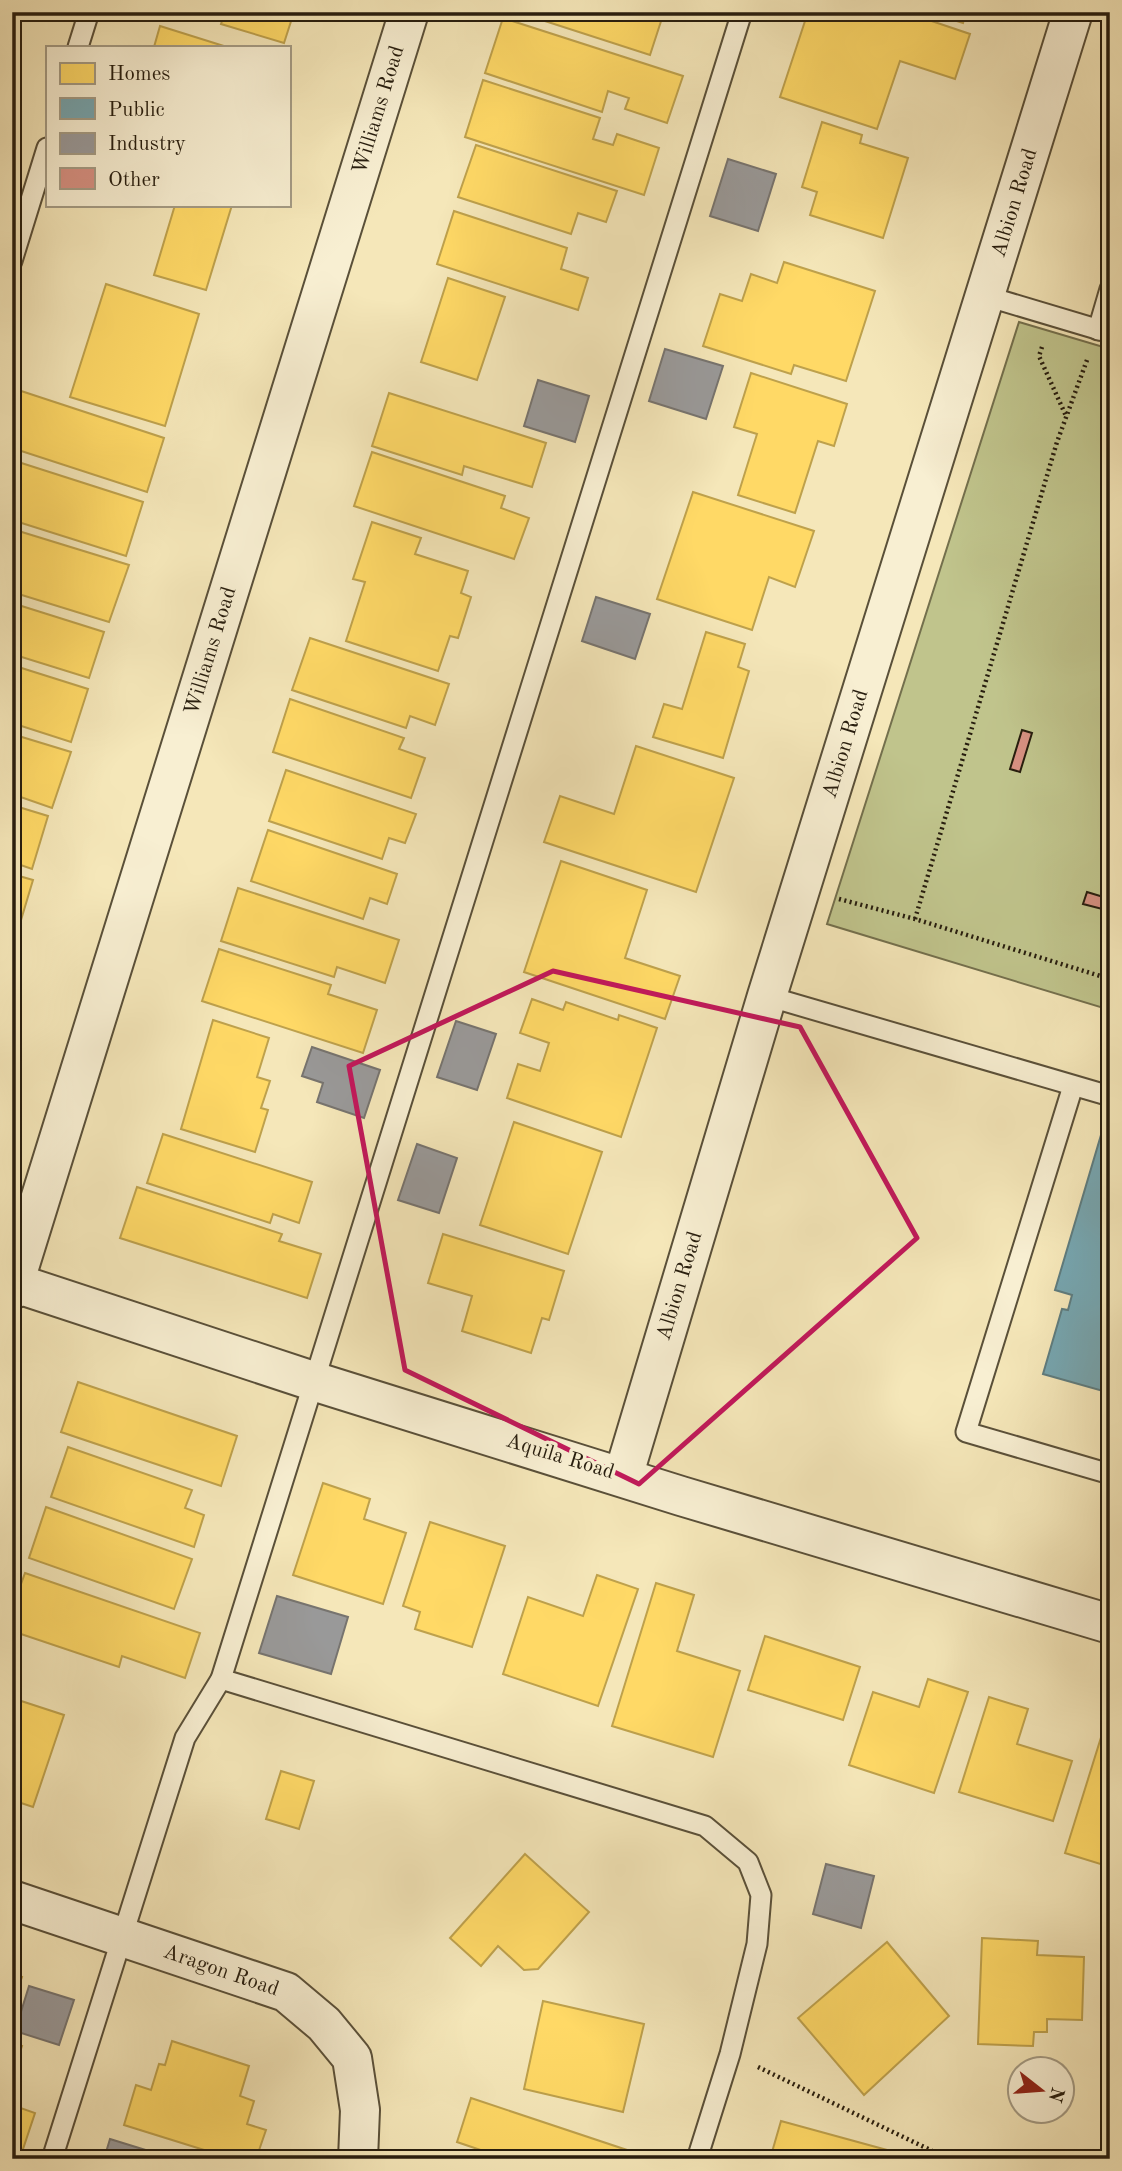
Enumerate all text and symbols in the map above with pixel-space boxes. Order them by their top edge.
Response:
street label: Williams Road [350,43,408,177]
legend [46,46,290,206]
text: Homes [108,64,170,85]
text: Public [108,100,165,121]
text: Industry [108,134,186,155]
street label: Albion Road [989,146,1042,260]
text: Other [108,170,160,191]
street label: Williams Road [182,584,240,718]
street label: Albion Road [820,687,873,801]
street label: Albion Road [654,1229,707,1343]
street label: Aquila Road [503,1431,617,1483]
street label: Aragon Road [160,1941,282,2001]
north arrow [1006,2056,1076,2126]
text: N [1044,2085,1066,2104]

